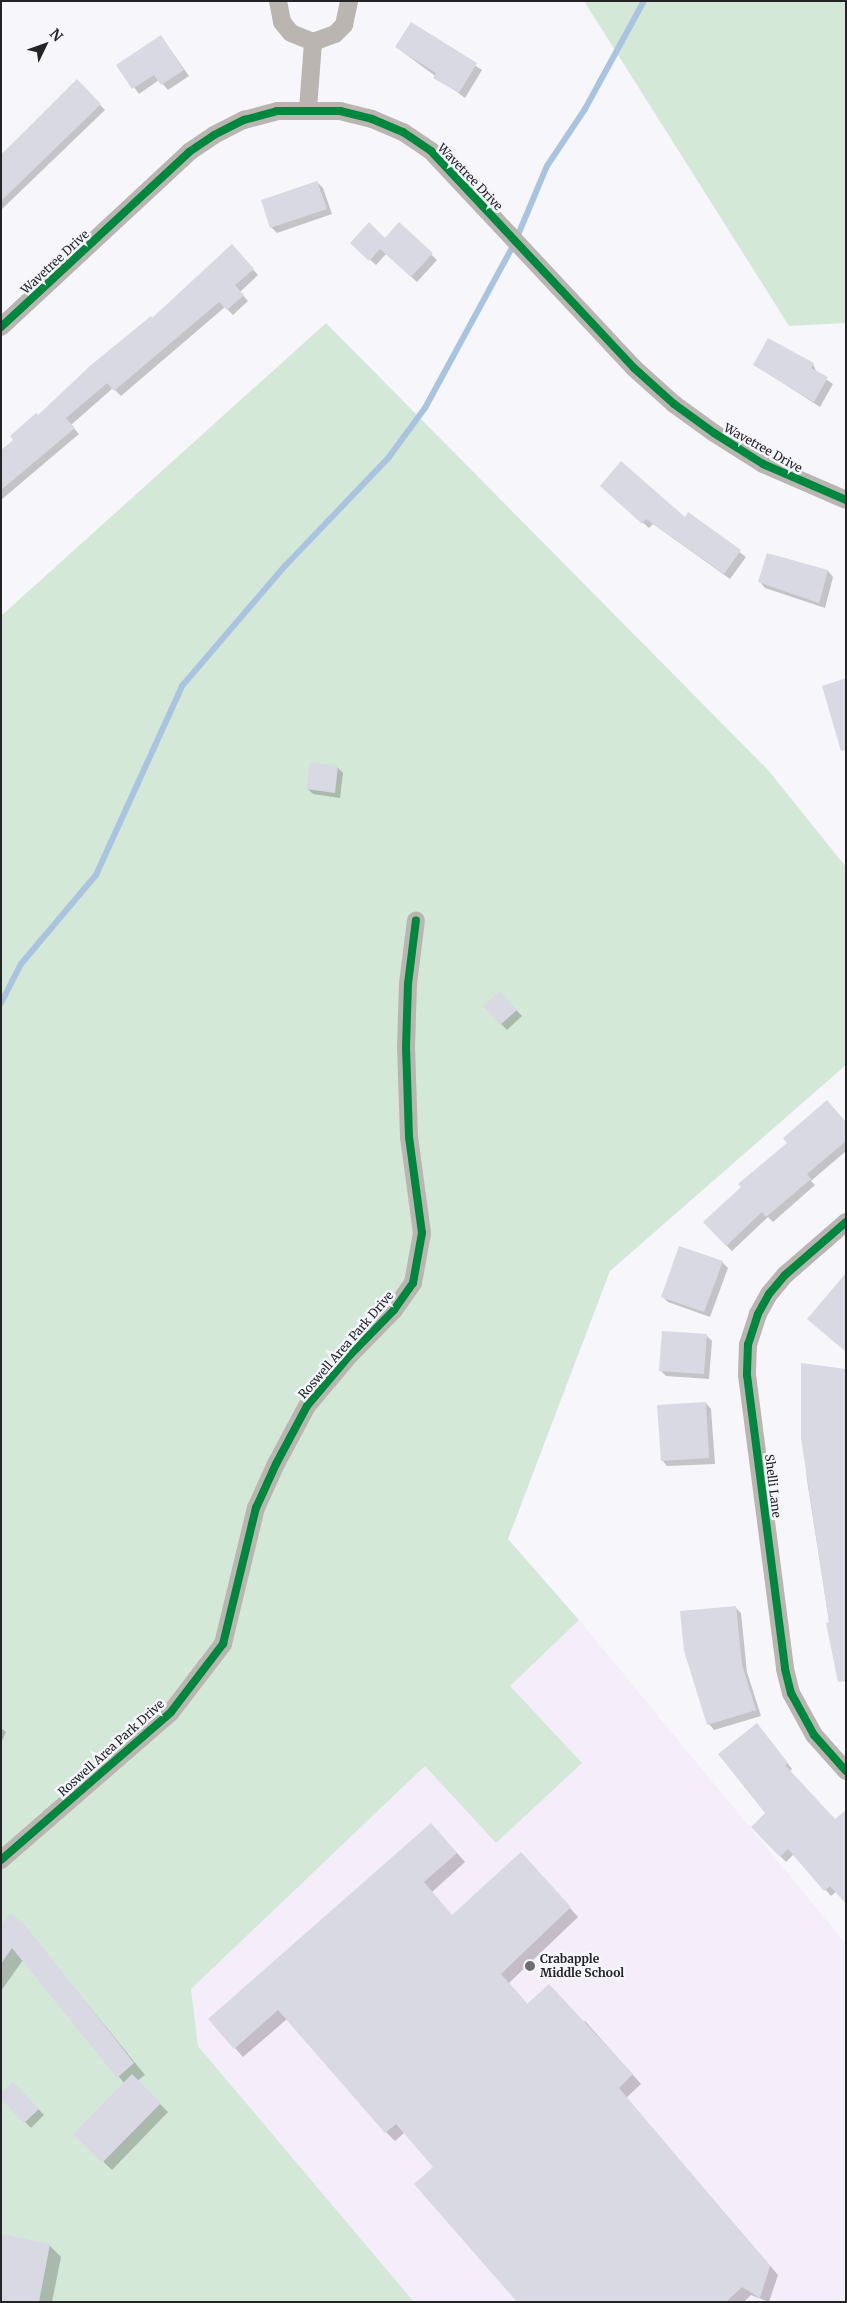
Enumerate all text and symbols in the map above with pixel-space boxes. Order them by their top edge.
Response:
north arrow [20,20,70,70]
text: N [46,25,67,45]
street label: Wavetree Drive [434,141,506,213]
street label: Wavetree Drive [18,227,92,297]
street label: Wavetree Drive [721,421,805,475]
street label: Roswell Area Park Drive [295,1288,397,1402]
street label: Shelli Lane [762,1453,784,1519]
street label: Roswell Area Park Drive [55,1697,167,1799]
place label: Crabapple Middle School [540,1952,624,1980]
marker: Crabapple Middle School [524,1960,536,1972]

